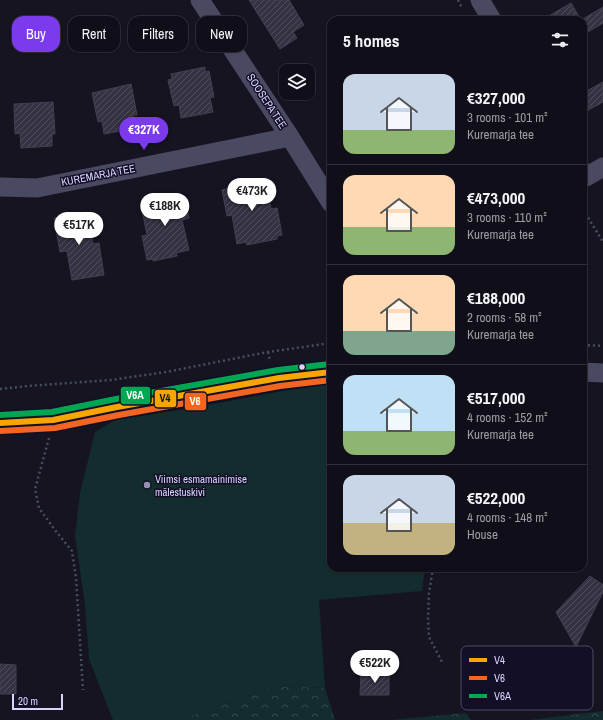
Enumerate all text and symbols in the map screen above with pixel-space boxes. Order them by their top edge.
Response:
chip: Buy [12,16,60,52]
chip: Rent [68,16,120,52]
chip: Filters [128,16,188,52]
chip: New [196,16,247,52]
text: 5 homes [343,29,400,52]
icon: filters [549,29,571,51]
map controls [279,64,315,100]
button: layers [279,64,315,100]
street label: SOOSEPA TEE [244,71,290,131]
text: €327,000 [467,86,525,109]
icon: home [375,90,423,138]
text: 3 rooms · 101 m² [467,109,548,126]
pin: €327K [116,117,172,151]
text: €327K [128,121,160,138]
text: Kuremarja tee [467,126,534,143]
street label: KUREMARJA TEE [60,161,136,189]
pin: €473K [224,178,280,212]
text: €473K [236,182,268,199]
text: €473,000 [467,186,525,209]
icon: home [375,191,423,239]
pin: €188K [137,193,193,227]
text: €188K [149,197,181,214]
text: 3 rooms · 110 m² [467,209,547,226]
pin: €517K [51,212,107,246]
text: €517K [63,216,95,233]
text: Kuremarja tee [467,226,534,243]
text: €188,000 [467,286,525,309]
icon: home [375,291,423,339]
text: 2 rooms · 58 m² [467,309,542,326]
text: Kuremarja tee [467,326,534,343]
unlabelled marker [297,362,307,372]
line badge: V6A [120,386,151,405]
text: €517,000 [467,386,525,409]
text: V6A [126,388,144,402]
line badge: V4 [154,389,177,408]
text: V4 [159,391,171,405]
icon: home [375,391,423,439]
line badge: V6 [184,392,207,411]
text: V6 [189,394,201,408]
text: 4 rooms · 152 m² [467,409,548,426]
text: Kuremarja tee [467,426,534,443]
place label: Viimsi esmamainimise mälestuskivi [155,472,247,499]
marker: Viimsi esmamainimise mälestuskivi [142,480,152,490]
text: €522,000 [467,486,525,509]
icon: home [375,491,423,539]
text: 4 rooms · 148 m² [467,509,548,526]
text: House [467,526,498,543]
legend [461,646,593,710]
pin: €522K [347,650,403,684]
text: V4 [494,653,505,667]
text: €522K [359,654,391,671]
text: V6 [494,671,505,685]
text: V6A [494,689,512,703]
scale bar [12,692,63,711]
text: 20 m [18,694,38,708]

